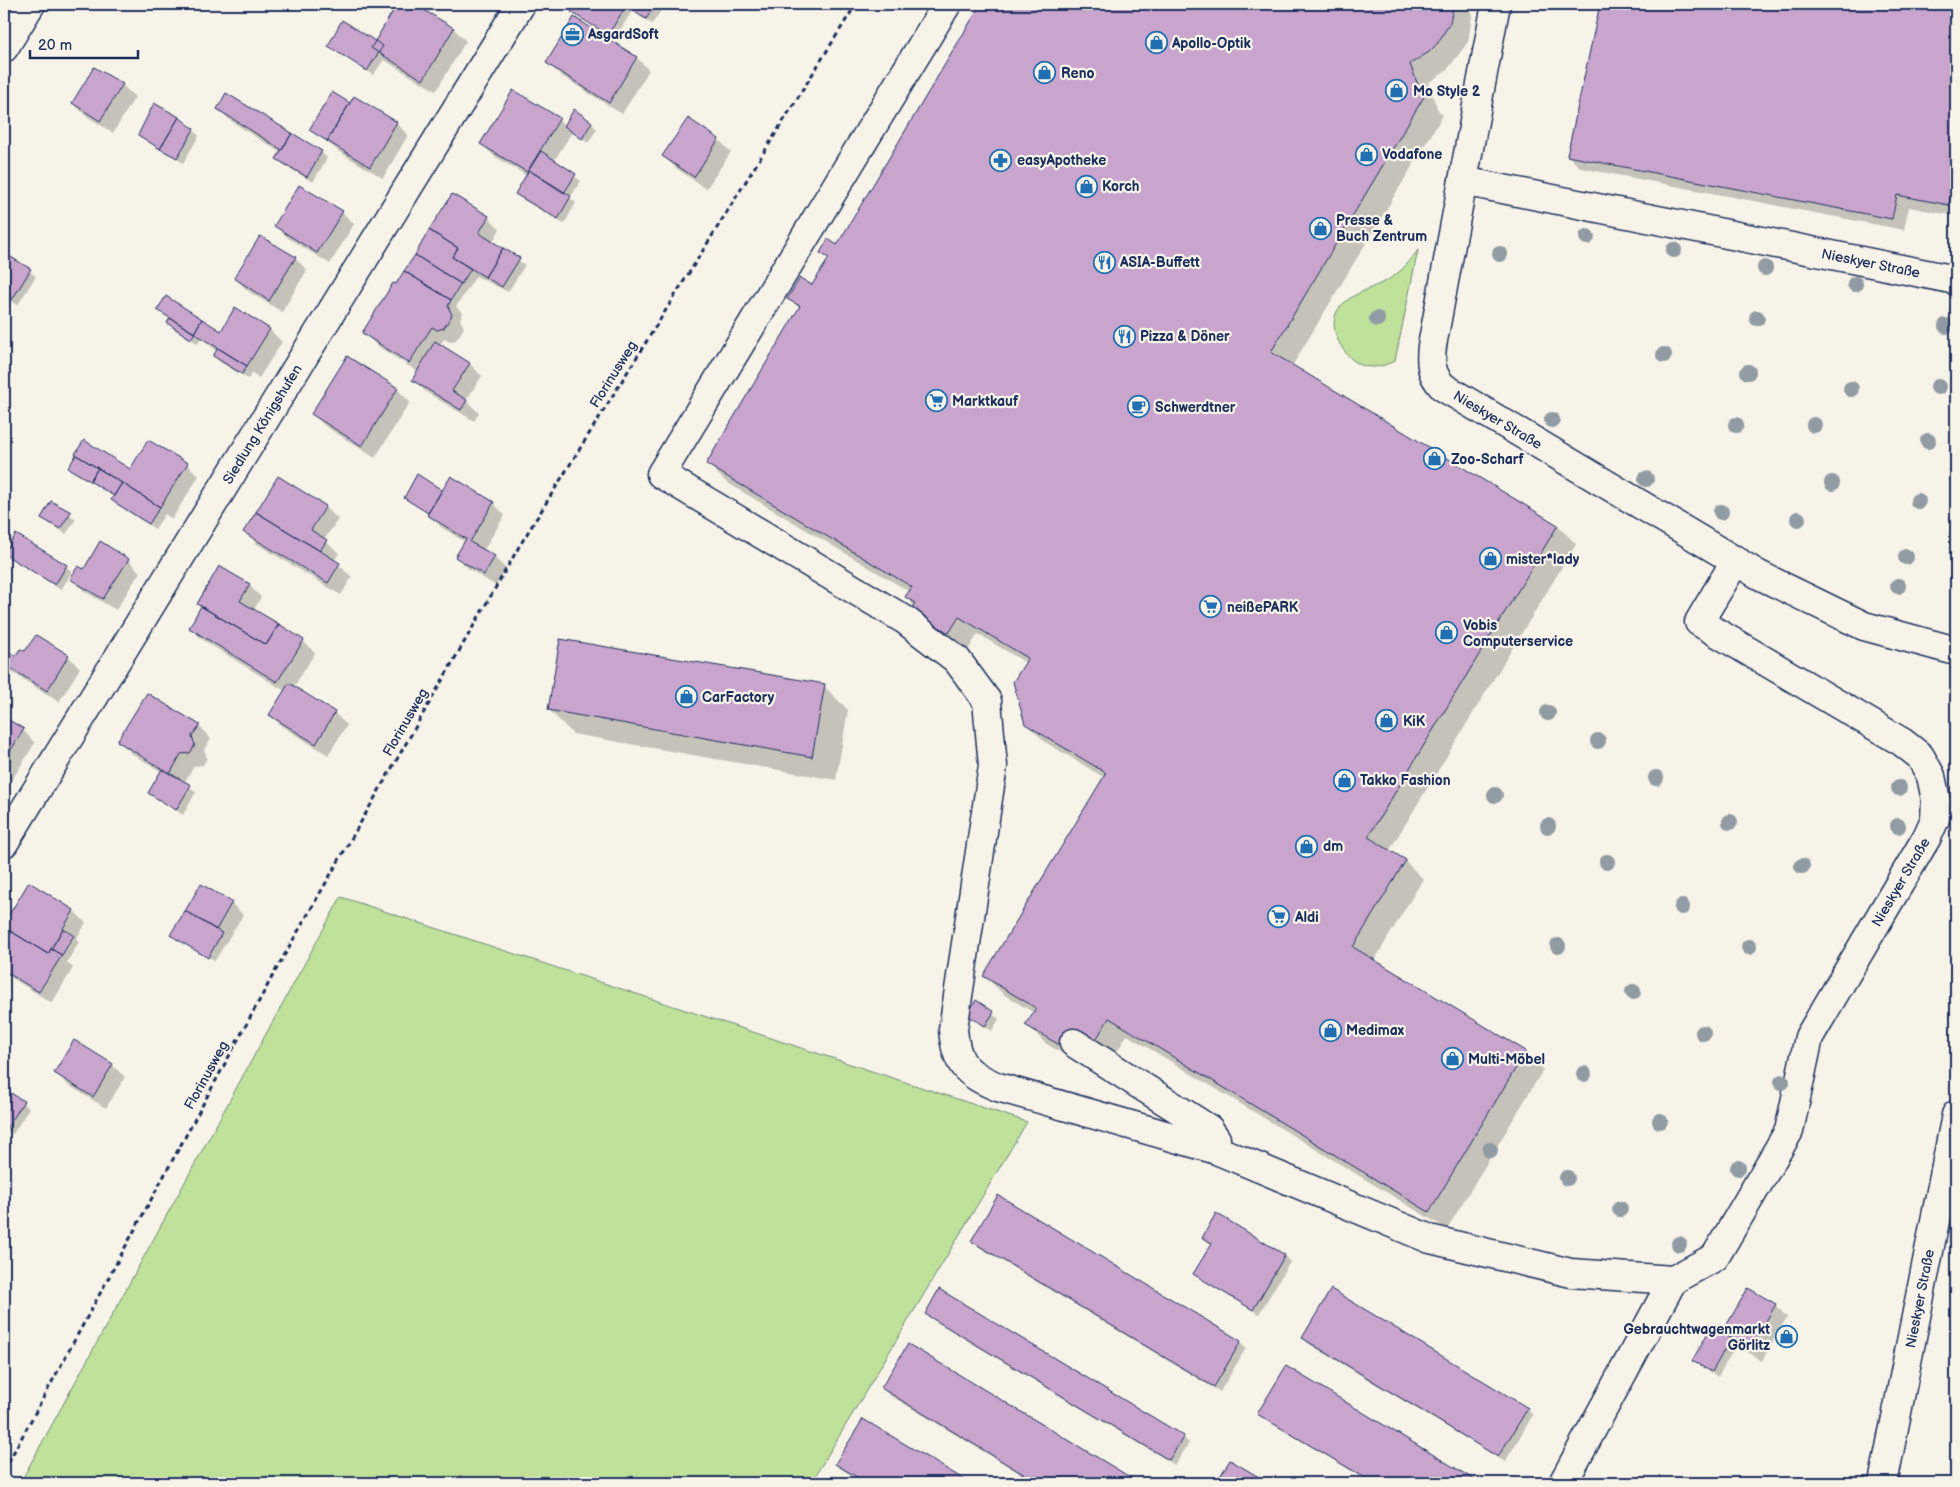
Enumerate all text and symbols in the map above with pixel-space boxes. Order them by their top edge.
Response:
office icon: AsgardSoft [560,22,584,46]
place label: AsgardSoft [587,26,659,43]
scale bar [30,28,138,60]
shop icon: Apollo-Optik [1144,31,1168,55]
place label: Apollo-Optik [1171,35,1251,52]
text: 20 m [38,36,72,55]
shop icon: Reno [1033,61,1057,85]
place label: Reno [1061,65,1094,82]
shop icon: Mo Style 2 [1385,79,1409,103]
place label: Mo Style 2 [1413,83,1481,100]
shop icon: Vodafone [1354,142,1378,166]
place label: Vodafone [1382,146,1442,163]
pharmacy icon: easyApotheke [989,148,1013,172]
place label: easyApotheke [1017,152,1106,169]
shop icon: Korch [1074,174,1098,198]
place label: Korch [1102,178,1139,195]
place label: Presse & Buch Zentrum [1336,212,1427,245]
shop icon: Presse & Buch Zentrum [1308,216,1332,240]
street label: Nieskyer Straße [1820,245,1922,282]
restaurant icon: ASIA-Buffett [1092,250,1116,274]
place label: ASIA-Buffett [1119,254,1200,271]
restaurant icon: Pizza & Döner [1112,324,1136,348]
place label: Pizza & Döner [1140,328,1230,345]
street label: Florinusweg [586,338,641,411]
street label: Siedlung Königshufen [219,361,306,487]
street label: Nieskyer Straße [1450,387,1545,453]
supermarket icon: Marktkauf [924,389,948,413]
place label: Marktkauf [952,393,1019,410]
cafe icon: Schwerdtner [1127,395,1151,419]
place label: Schwerdtner [1155,399,1236,416]
shop icon: Zoo-Scharf [1423,447,1447,471]
place label: Zoo-Scharf [1451,451,1524,468]
shop icon: mister*lady [1478,547,1502,571]
place label: mister*lady [1506,551,1580,568]
supermarket icon: neißePARK [1199,595,1223,619]
place label: neißePARK [1227,599,1299,616]
place label: Vobis Computerservice [1463,617,1573,650]
shop icon: Vobis Computerservice [1435,621,1459,645]
street label: Florinusweg [379,685,432,759]
shop icon: CarFactory [674,685,698,709]
place label: CarFactory [702,689,775,706]
shop icon: KiK [1375,709,1399,733]
place label: KiK [1403,713,1426,730]
shop icon: Takko Fashion [1332,768,1356,792]
place label: Takko Fashion [1360,772,1451,789]
shop icon: dm [1295,834,1319,858]
street label: Nieskyer Straße [1868,835,1934,930]
place label: dm [1323,838,1343,855]
supermarket icon: Aldi [1267,905,1291,929]
place label: Aldi [1294,909,1319,926]
shop icon: Medimax [1318,1018,1342,1042]
place label: Medimax [1346,1022,1405,1039]
street label: Florinusweg [181,1038,232,1113]
shop icon: Multi-Möbel [1440,1047,1464,1071]
place label: Multi-Möbel [1468,1051,1545,1068]
street label: Nieskyer Straße [1902,1248,1938,1349]
place label: Gebrauchtwagenmarkt Görlitz [1624,1321,1770,1354]
shop icon: Gebrauchtwagenmarkt Görlitz [1774,1325,1798,1349]

